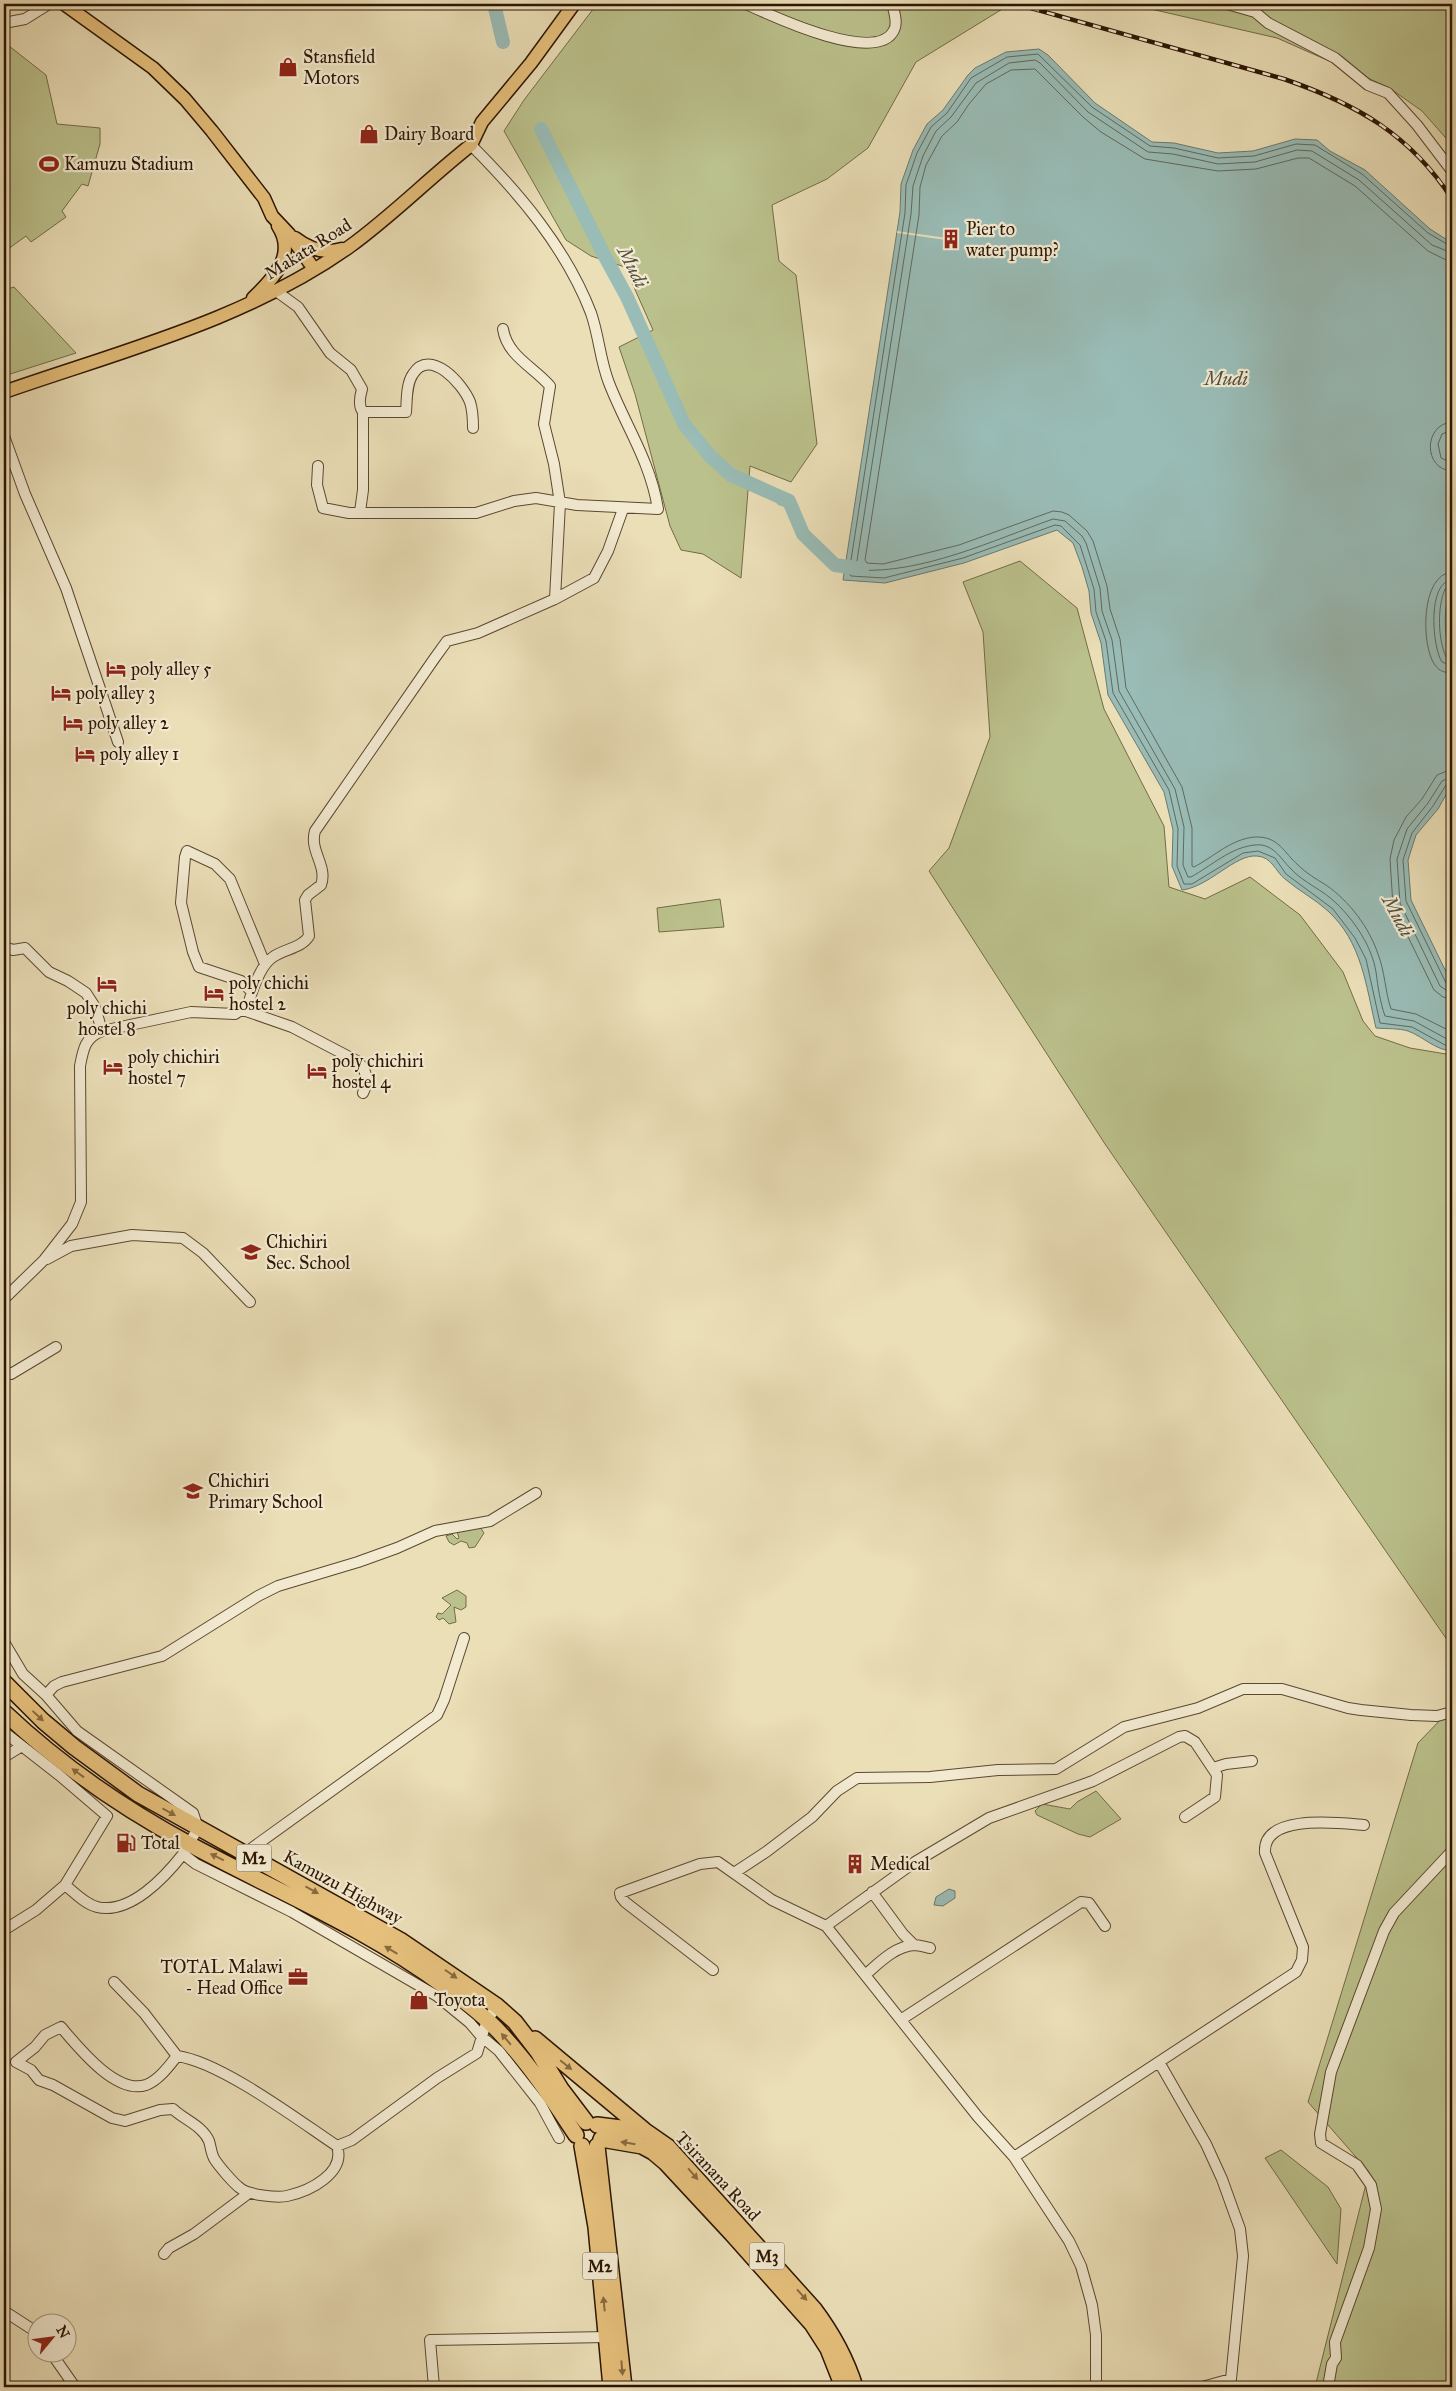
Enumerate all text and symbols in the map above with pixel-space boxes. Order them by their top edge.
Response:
place label: Stansfield Motors [303,46,375,89]
shop icon: Stansfield Motors [277,56,299,78]
shop icon: Dairy Board [358,123,380,145]
place label: Dairy Board [384,123,474,145]
sports icon: Kamuzu Stadium [38,153,60,175]
place label: Kamuzu Stadium [64,153,194,175]
street label: Makata Road [260,214,356,284]
place label: Pier to water pump? [966,218,1059,261]
building icon: Pier to water pump? [940,228,962,250]
water label: Mudi [612,241,653,292]
water label: Mudi [1202,367,1248,390]
hotel icon: poly alley 5 [105,658,127,680]
place label: poly alley 5 [130,658,212,680]
hotel icon: poly alley 3 [50,682,72,704]
place label: poly alley 3 [75,682,155,704]
hotel icon: poly alley 2 [62,712,84,734]
place label: poly alley 2 [87,712,169,734]
hotel icon: poly alley 1 [74,743,96,765]
place label: poly alley 1 [99,743,179,765]
water label: Mudi [1377,890,1419,941]
place label: poly chichi hostel 2 [228,972,309,1015]
hotel icon: poly chichi hostel 8 [96,973,118,995]
hotel icon: poly chichi hostel 2 [203,982,225,1004]
place label: poly chichi hostel 8 [66,997,147,1040]
place label: poly chichiri hostel 7 [127,1046,220,1089]
place label: poly chichiri hostel 4 [331,1050,424,1093]
hotel icon: poly chichiri hostel 7 [102,1056,124,1078]
hotel icon: poly chichiri hostel 4 [306,1060,328,1082]
place label: Chichiri Sec. School [266,1231,350,1274]
school or university icon: Chichiri Sec. School [240,1241,262,1263]
place label: Chichiri Primary School [208,1470,323,1513]
school or university icon: Chichiri Primary School [182,1480,204,1502]
one-way arrow [32,1710,44,1722]
one-way arrow [71,1768,85,1778]
one-way arrow [163,1807,176,1816]
fuel station icon: Total [115,1832,137,1854]
place label: Total [141,1832,180,1854]
road number: M2 [236,1845,272,1872]
street label: Kamuzu Highway [279,1845,407,1930]
one-way arrow [209,1853,224,1862]
building icon: Medical [844,1853,866,1875]
place label: Medical [870,1853,930,1875]
one-way arrow [305,1886,318,1895]
one-way arrow [385,1945,398,1954]
place label: TOTAL Malawi - Head Office [160,1956,283,1999]
office icon: TOTAL Malawi - Head Office [287,1966,309,1988]
one-way arrow [444,1969,458,1979]
shop icon: Toyota [408,1989,430,2011]
place label: Toyota [434,1989,486,2011]
one-way arrow [500,2033,511,2046]
one-way arrow [559,2059,572,2070]
street label: Tsiranana Road [671,2127,765,2225]
one-way arrow [619,2139,635,2147]
one-way arrow [688,2167,699,2180]
road number: M3 [750,2242,784,2270]
road number: M2 [582,2252,618,2280]
one-way arrow [796,2288,807,2301]
one-way arrow [600,2296,608,2312]
north arrow [28,2314,78,2364]
text: N [53,2323,73,2341]
one-way arrow [618,2360,626,2376]

